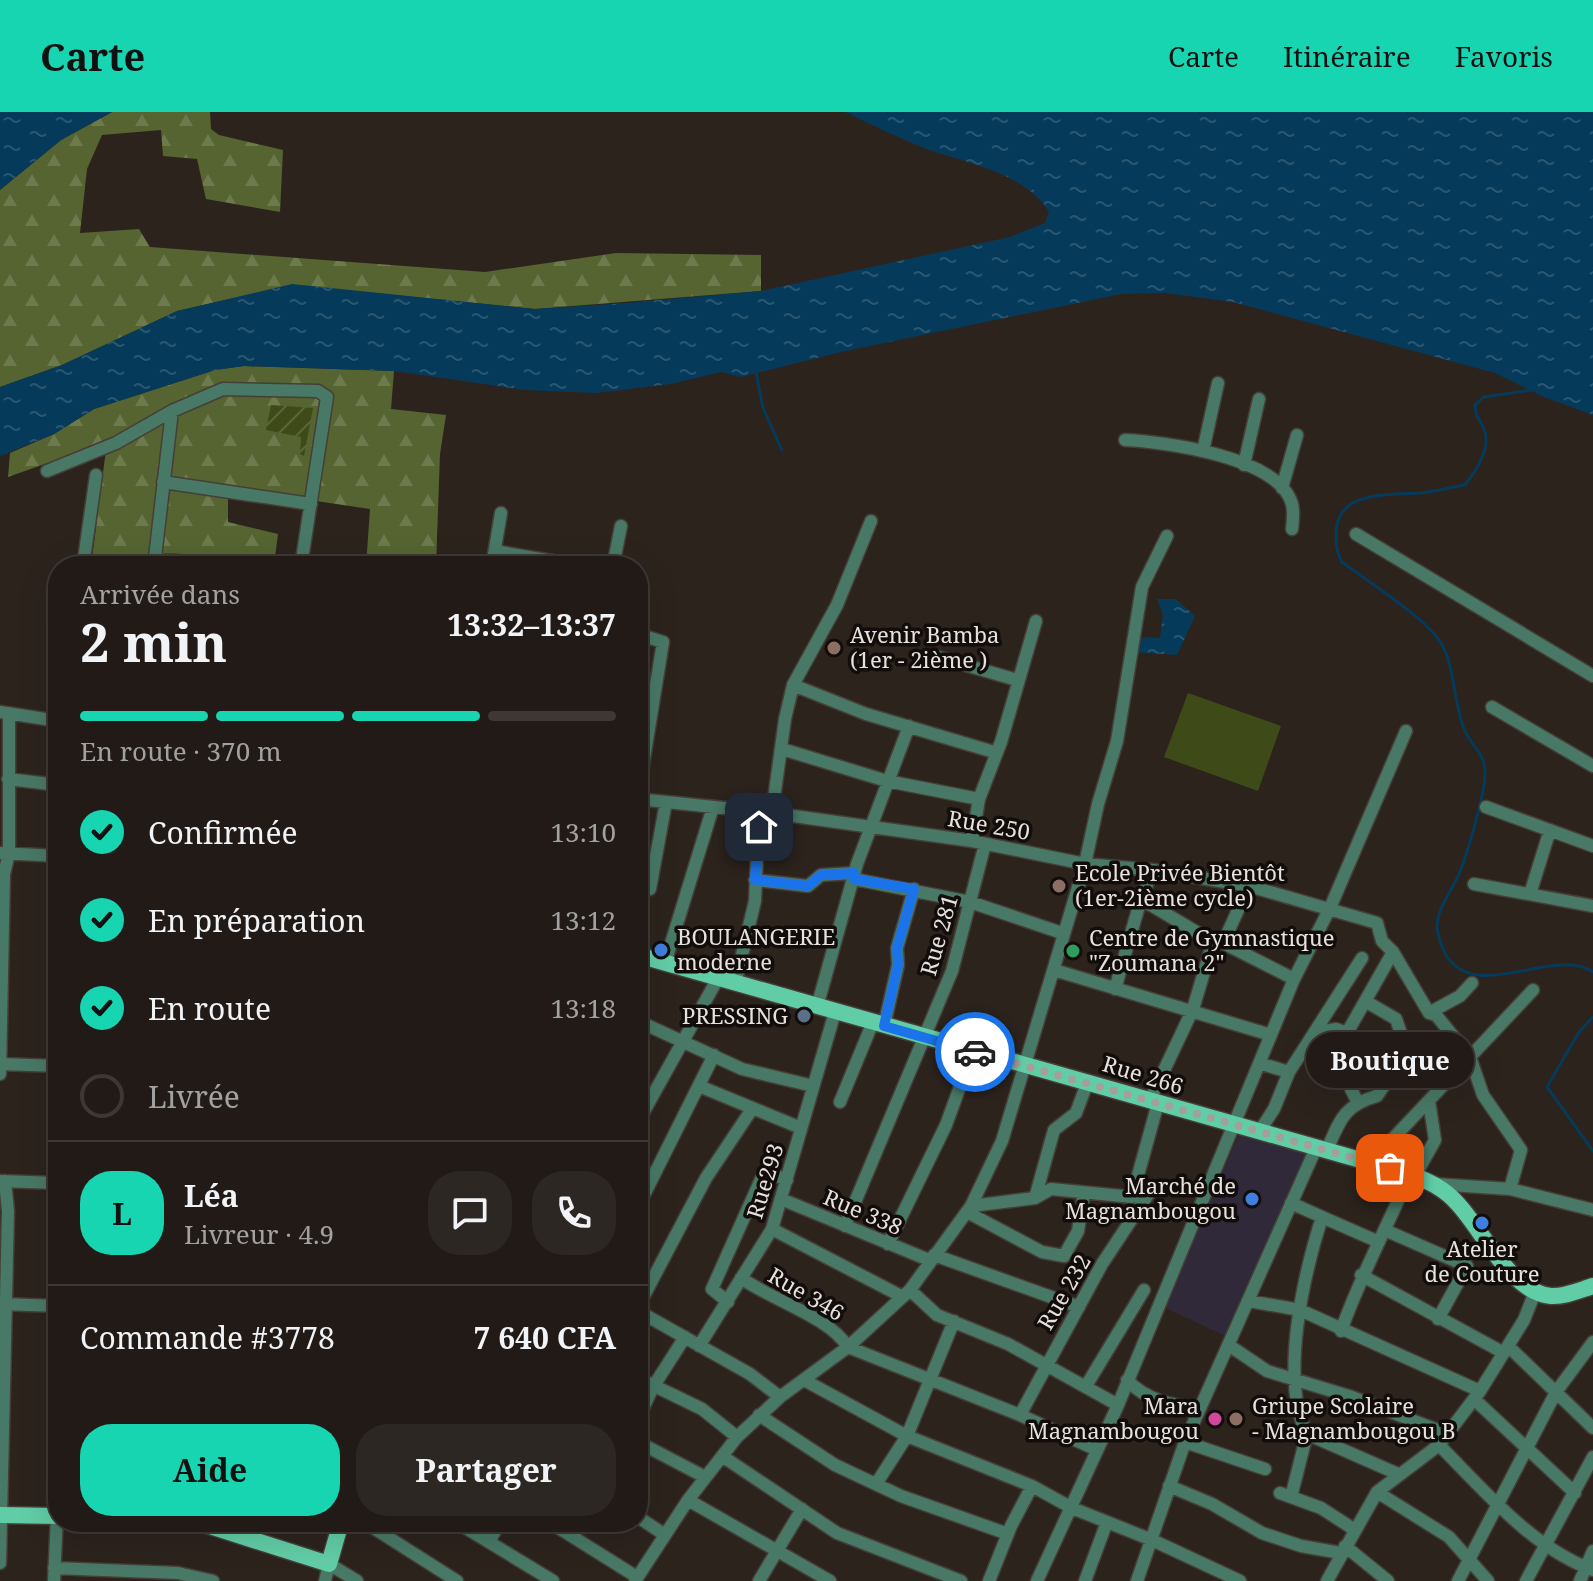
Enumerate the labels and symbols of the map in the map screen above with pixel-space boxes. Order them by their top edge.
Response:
place label: Avenir Bamba (1er - 2ième ) [850,619,999,674]
marker: Avenir Bamba (1er - 2ième ) [825,639,843,657]
pin [725,793,793,861]
street label: Rue 250 [946,802,1033,846]
place label: Ecole Privée Bientôt (1er-2ième cycle) [1075,857,1285,912]
marker: Ecole Privée Bientôt (1er-2ième cycle) [1050,877,1068,895]
street label: Rue 281 [912,891,964,979]
place label: BOULANGERIE moderne [677,921,835,976]
place label: Centre de Gymnastique "Zoumana 2" [1089,922,1335,977]
marker: BOULANGERIE moderne [652,941,670,959]
marker: Centre de Gymnastique "Zoumana 2" [1064,942,1082,960]
place label: PRESSING [682,1000,788,1030]
marker: PRESSING [795,1007,813,1025]
courier [935,1012,1015,1092]
callout: Boutique [1306,1032,1474,1088]
street label: Rue 266 [1099,1048,1187,1100]
pin [1356,1134,1424,1202]
street label: Rue293 [738,1139,790,1222]
place label: Marché de Magnambougou [1065,1170,1236,1225]
street label: Rue 338 [819,1181,907,1241]
marker: Marché de Magnambougou [1243,1190,1261,1208]
marker: Atelier de Couture [1473,1214,1491,1232]
place label: Atelier de Couture [1424,1233,1540,1288]
street label: Rue 232 [1029,1248,1097,1335]
street label: Rue 346 [763,1259,850,1327]
place label: Mara Magnambougou [1028,1390,1199,1445]
place label: Griupe Scolaire - Magnambougou B [1252,1390,1456,1445]
marker: Mara Magnambougou [1206,1410,1224,1428]
marker: Griupe Scolaire - Magnambougou B [1227,1410,1245,1428]

